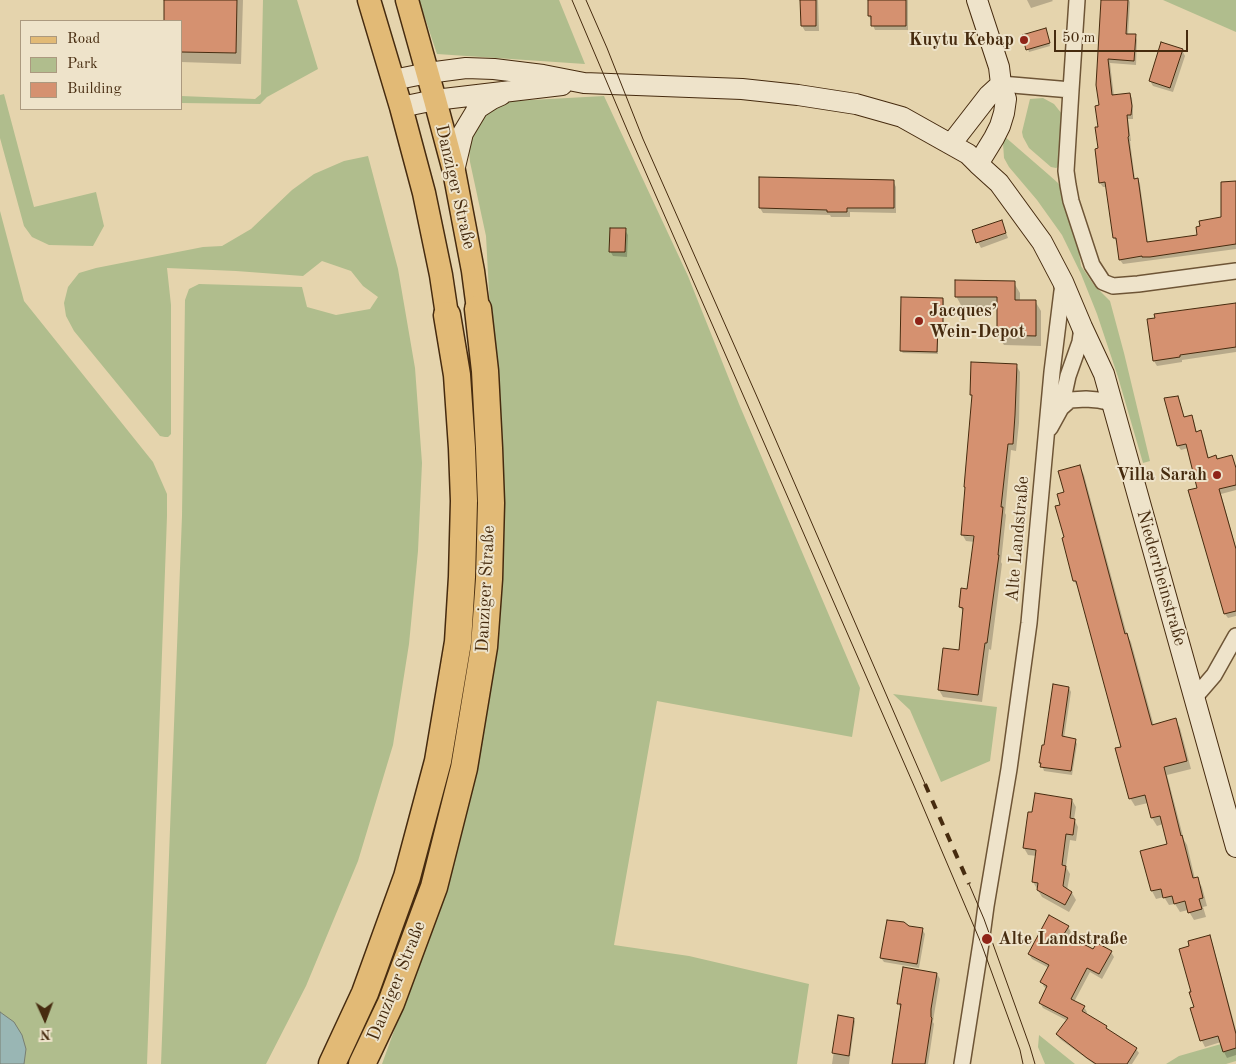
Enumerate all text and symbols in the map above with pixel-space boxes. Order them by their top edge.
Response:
legend [20,20,182,110]
scale bar [1056,20,1190,52]
place label: Kuytu Kebap [909,29,1014,51]
text: 50 m [1062,31,1096,46]
text: Road [67,32,100,47]
marker: Kuytu Kebap [1018,34,1030,46]
text: Park [67,57,98,72]
text: Building [67,82,122,97]
street label: Danziger Straße [430,123,480,251]
place label: Jacques’ Wein-Depot [929,300,1025,342]
marker: Jacques’ Wein-Depot [913,315,925,327]
place label: Villa Sarah [1116,464,1207,486]
marker: Villa Sarah [1211,469,1223,481]
street label: Alte Landstraße [1002,475,1034,603]
street label: Niederrheinstraße [1131,508,1191,648]
street label: Danziger Straße [472,525,500,653]
street label: Danziger Straße [363,918,431,1044]
place label: Alte Landstraße [998,928,1128,950]
marker: Alte Landstraße [980,932,994,946]
north arrow [20,994,70,1044]
text: N [40,1027,51,1041]

